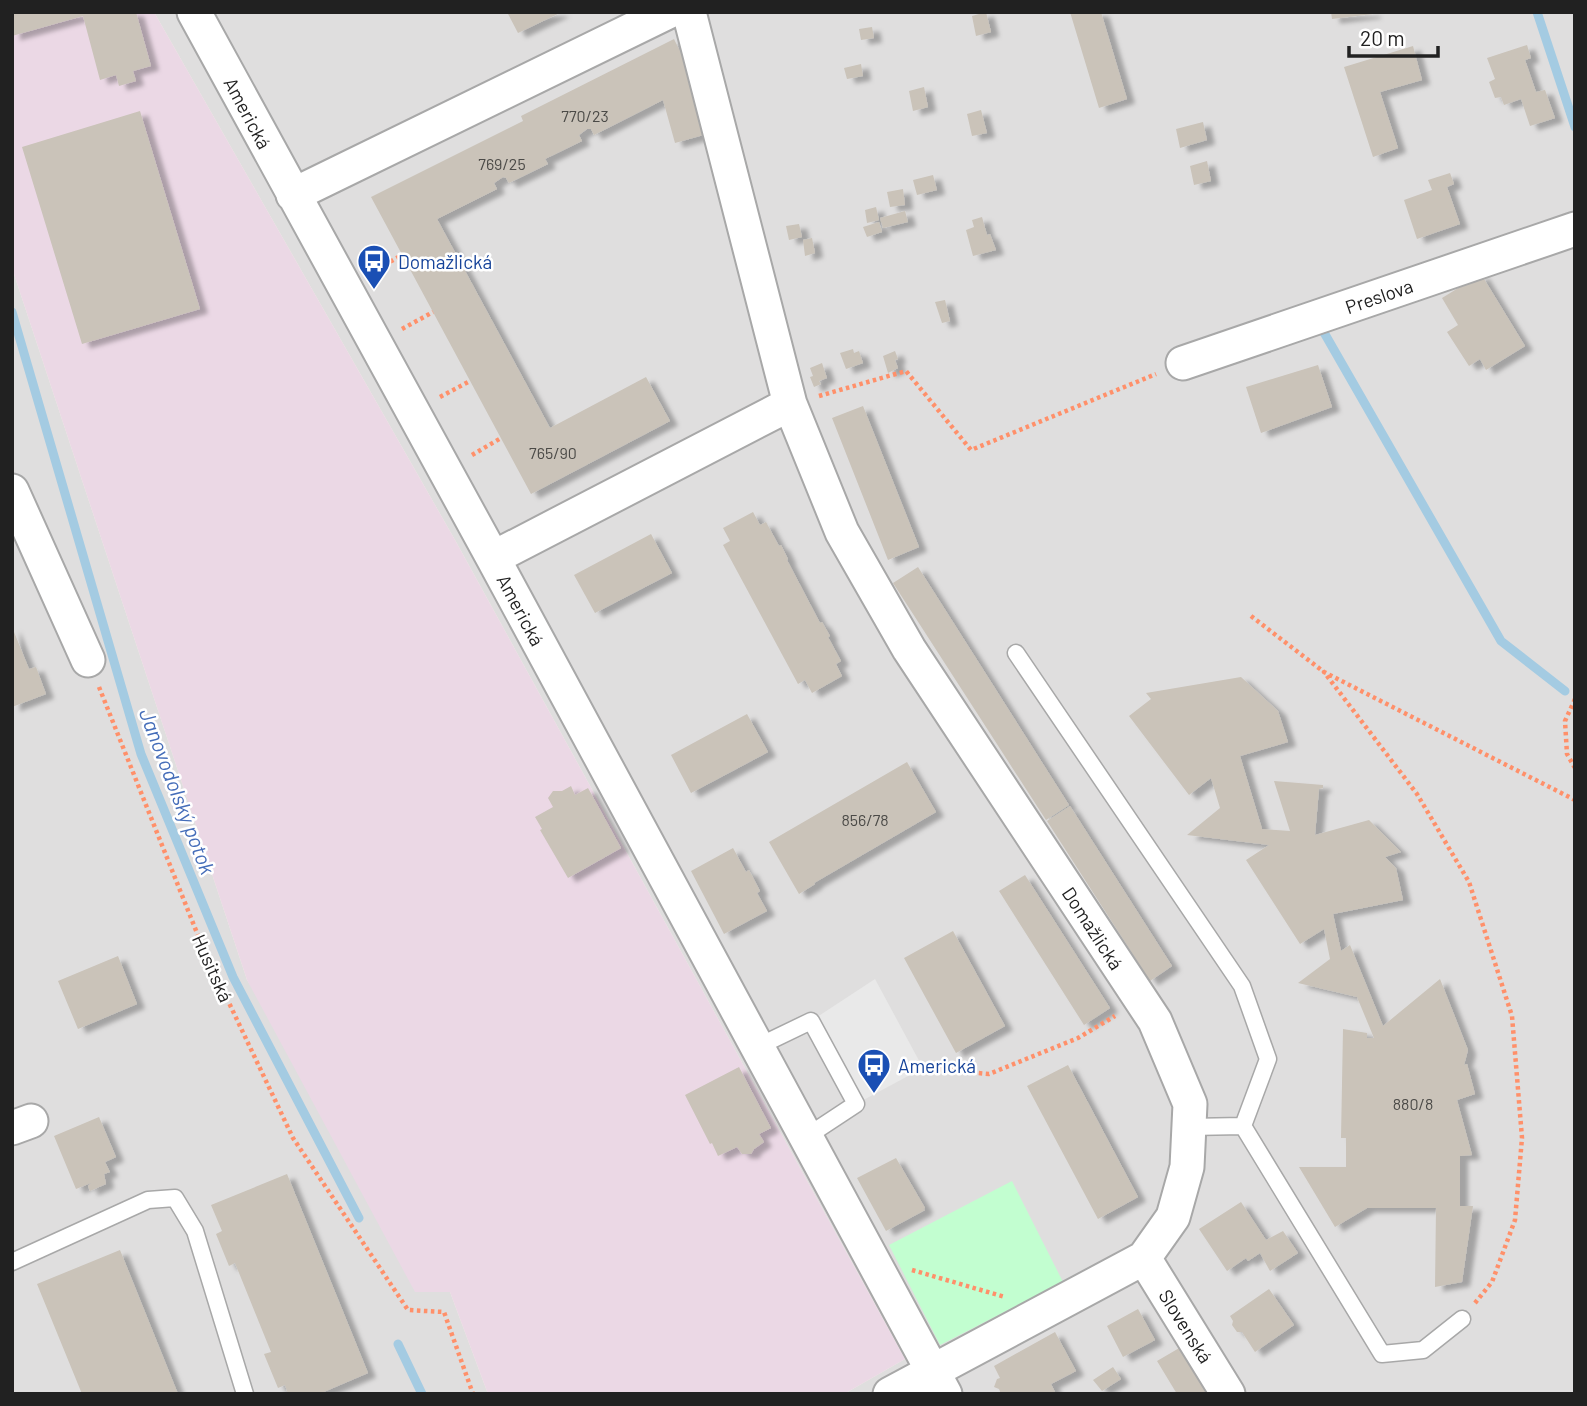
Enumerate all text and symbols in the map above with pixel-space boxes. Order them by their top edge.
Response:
scale bar [1349,14,1438,58]
text: 20 m [1360,25,1405,50]
street label: Americká [220,73,276,153]
house number: 770/23 [561,106,609,125]
house number: 769/25 [478,154,526,173]
bus stop icon: Domažlická [355,242,393,291]
place label: Domažlická [398,250,492,273]
street label: Preslova [1342,274,1416,318]
house number: 765/90 [529,443,577,462]
street label: Americká [493,570,549,650]
water label: Janovodolský potok [135,704,221,878]
house number: 856/78 [841,810,889,829]
street label: Domažlická [1058,882,1128,974]
street label: Husitská [188,931,238,1005]
bus stop icon: Americká [855,1046,893,1095]
place label: Americká [898,1054,976,1077]
house number: 880/8 [1393,1094,1433,1113]
street label: Slovenská [1154,1285,1218,1367]

